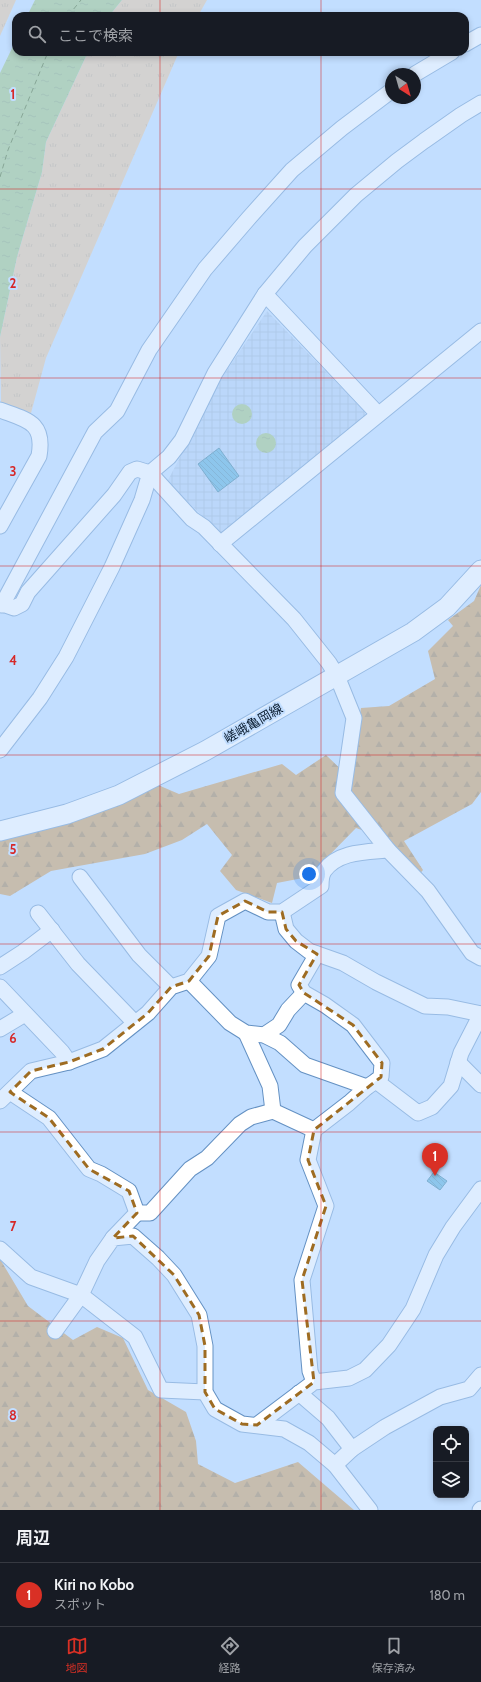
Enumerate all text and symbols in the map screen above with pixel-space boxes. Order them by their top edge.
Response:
search box [12,12,469,56]
icon: search [26,23,48,45]
text: ここで検索 [58,27,133,45]
north arrow [385,68,421,104]
text: 1 [11,86,15,102]
text: 2 [10,275,17,291]
text: 3 [9,463,17,479]
text: 4 [9,652,17,668]
street label: 嵯峨亀岡線 [221,700,285,746]
text: 5 [10,841,17,857]
your location [299,864,319,884]
text: 6 [9,1030,17,1046]
pin: 1 [422,1143,448,1176]
text: 7 [10,1218,17,1234]
text: 8 [9,1407,17,1423]
map controls [433,1426,469,1498]
button: locate [433,1426,469,1462]
button: layers [433,1462,469,1498]
text: 周辺 [16,1528,50,1548]
text: Kiri no Kobo [54,1576,134,1594]
text: 1 [27,1587,31,1603]
text: 180 m [429,1587,465,1603]
text: スポット [54,1596,106,1612]
tab: 地図 [66,1635,88,1675]
tab: 経路 [219,1635,241,1675]
tab: 保存済み [372,1635,416,1675]

